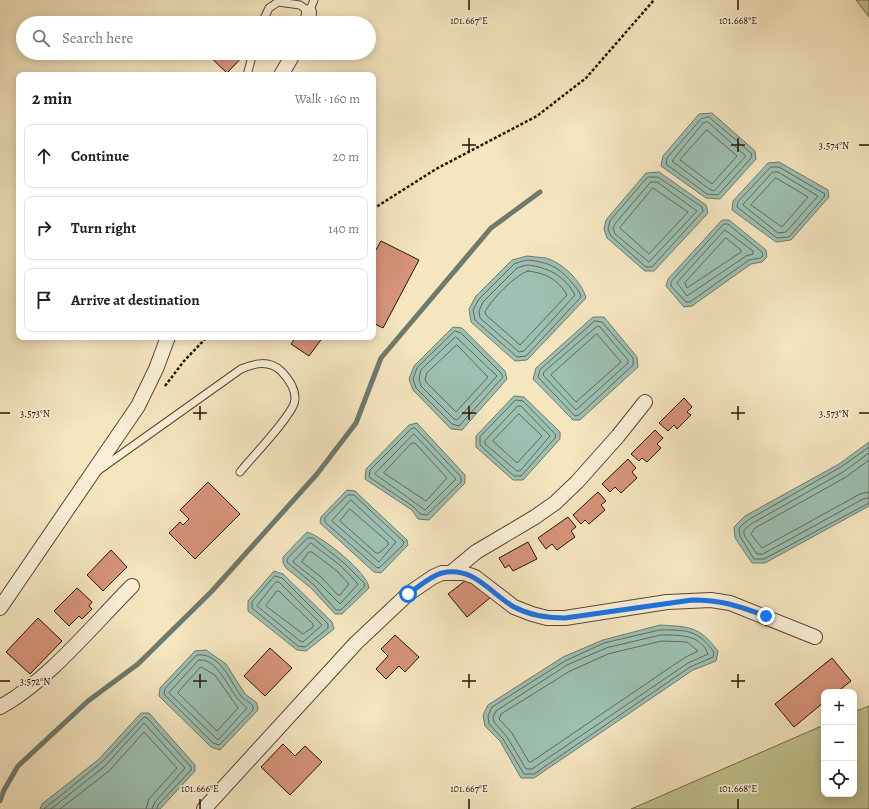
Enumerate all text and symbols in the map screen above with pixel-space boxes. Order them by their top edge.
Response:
text: 101.667°E [450,14,488,27]
text: 101.668°E [719,14,757,27]
search box [16,16,376,60]
icon: search [30,27,52,49]
text: Search here [62,28,133,48]
text: 2 min [32,87,72,110]
text: Walk · 160 m [295,90,360,107]
text: 3.574°N [819,139,849,152]
icon: ahead [33,145,55,167]
text: Continue [71,146,129,166]
text: 20 m [333,148,359,165]
icon: right [33,217,55,239]
text: Turn right [71,218,136,238]
text: 140 m [328,220,359,237]
icon: arrive [33,289,55,311]
text: Arrive at destination [71,290,200,310]
text: 3.573°N [20,407,50,420]
text: 3.573°N [819,407,849,420]
route start [399,585,417,603]
route end [757,607,775,625]
text: 3.572°N [20,675,50,688]
map controls [821,689,857,797]
button: + [821,689,857,725]
button: − [821,725,857,761]
button: locate [821,761,857,797]
text: 101.666°E [181,782,219,795]
text: 101.667°E [450,782,488,795]
text: 101.668°E [719,782,757,795]

